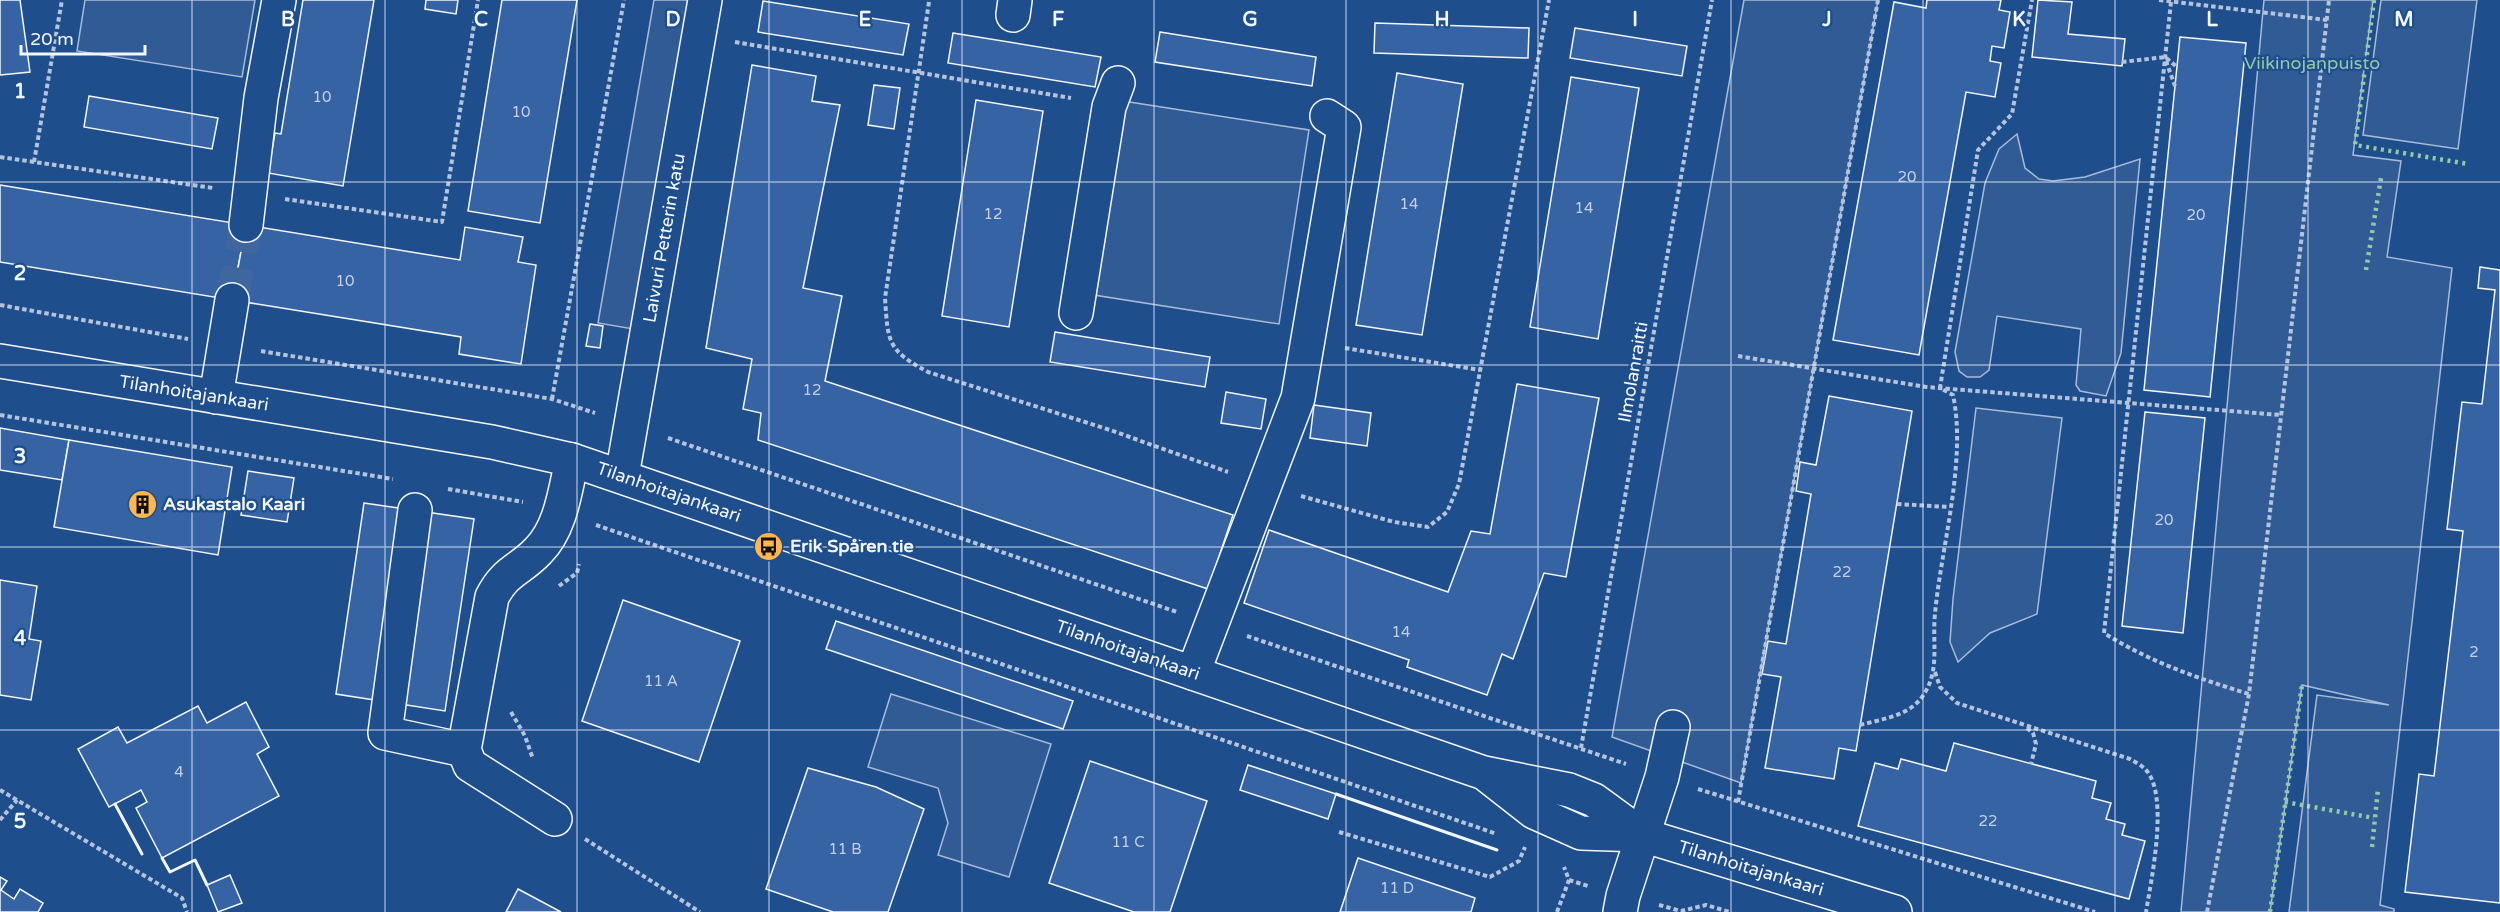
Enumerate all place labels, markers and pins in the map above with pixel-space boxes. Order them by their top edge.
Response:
building icon: Asukastalo Kaari [126,488,158,520]
place label: Asukastalo Kaari [163,493,305,515]
bus stop icon: Erik Spåren tie [753,530,785,562]
place label: Erik Spåren tie [790,535,914,557]

